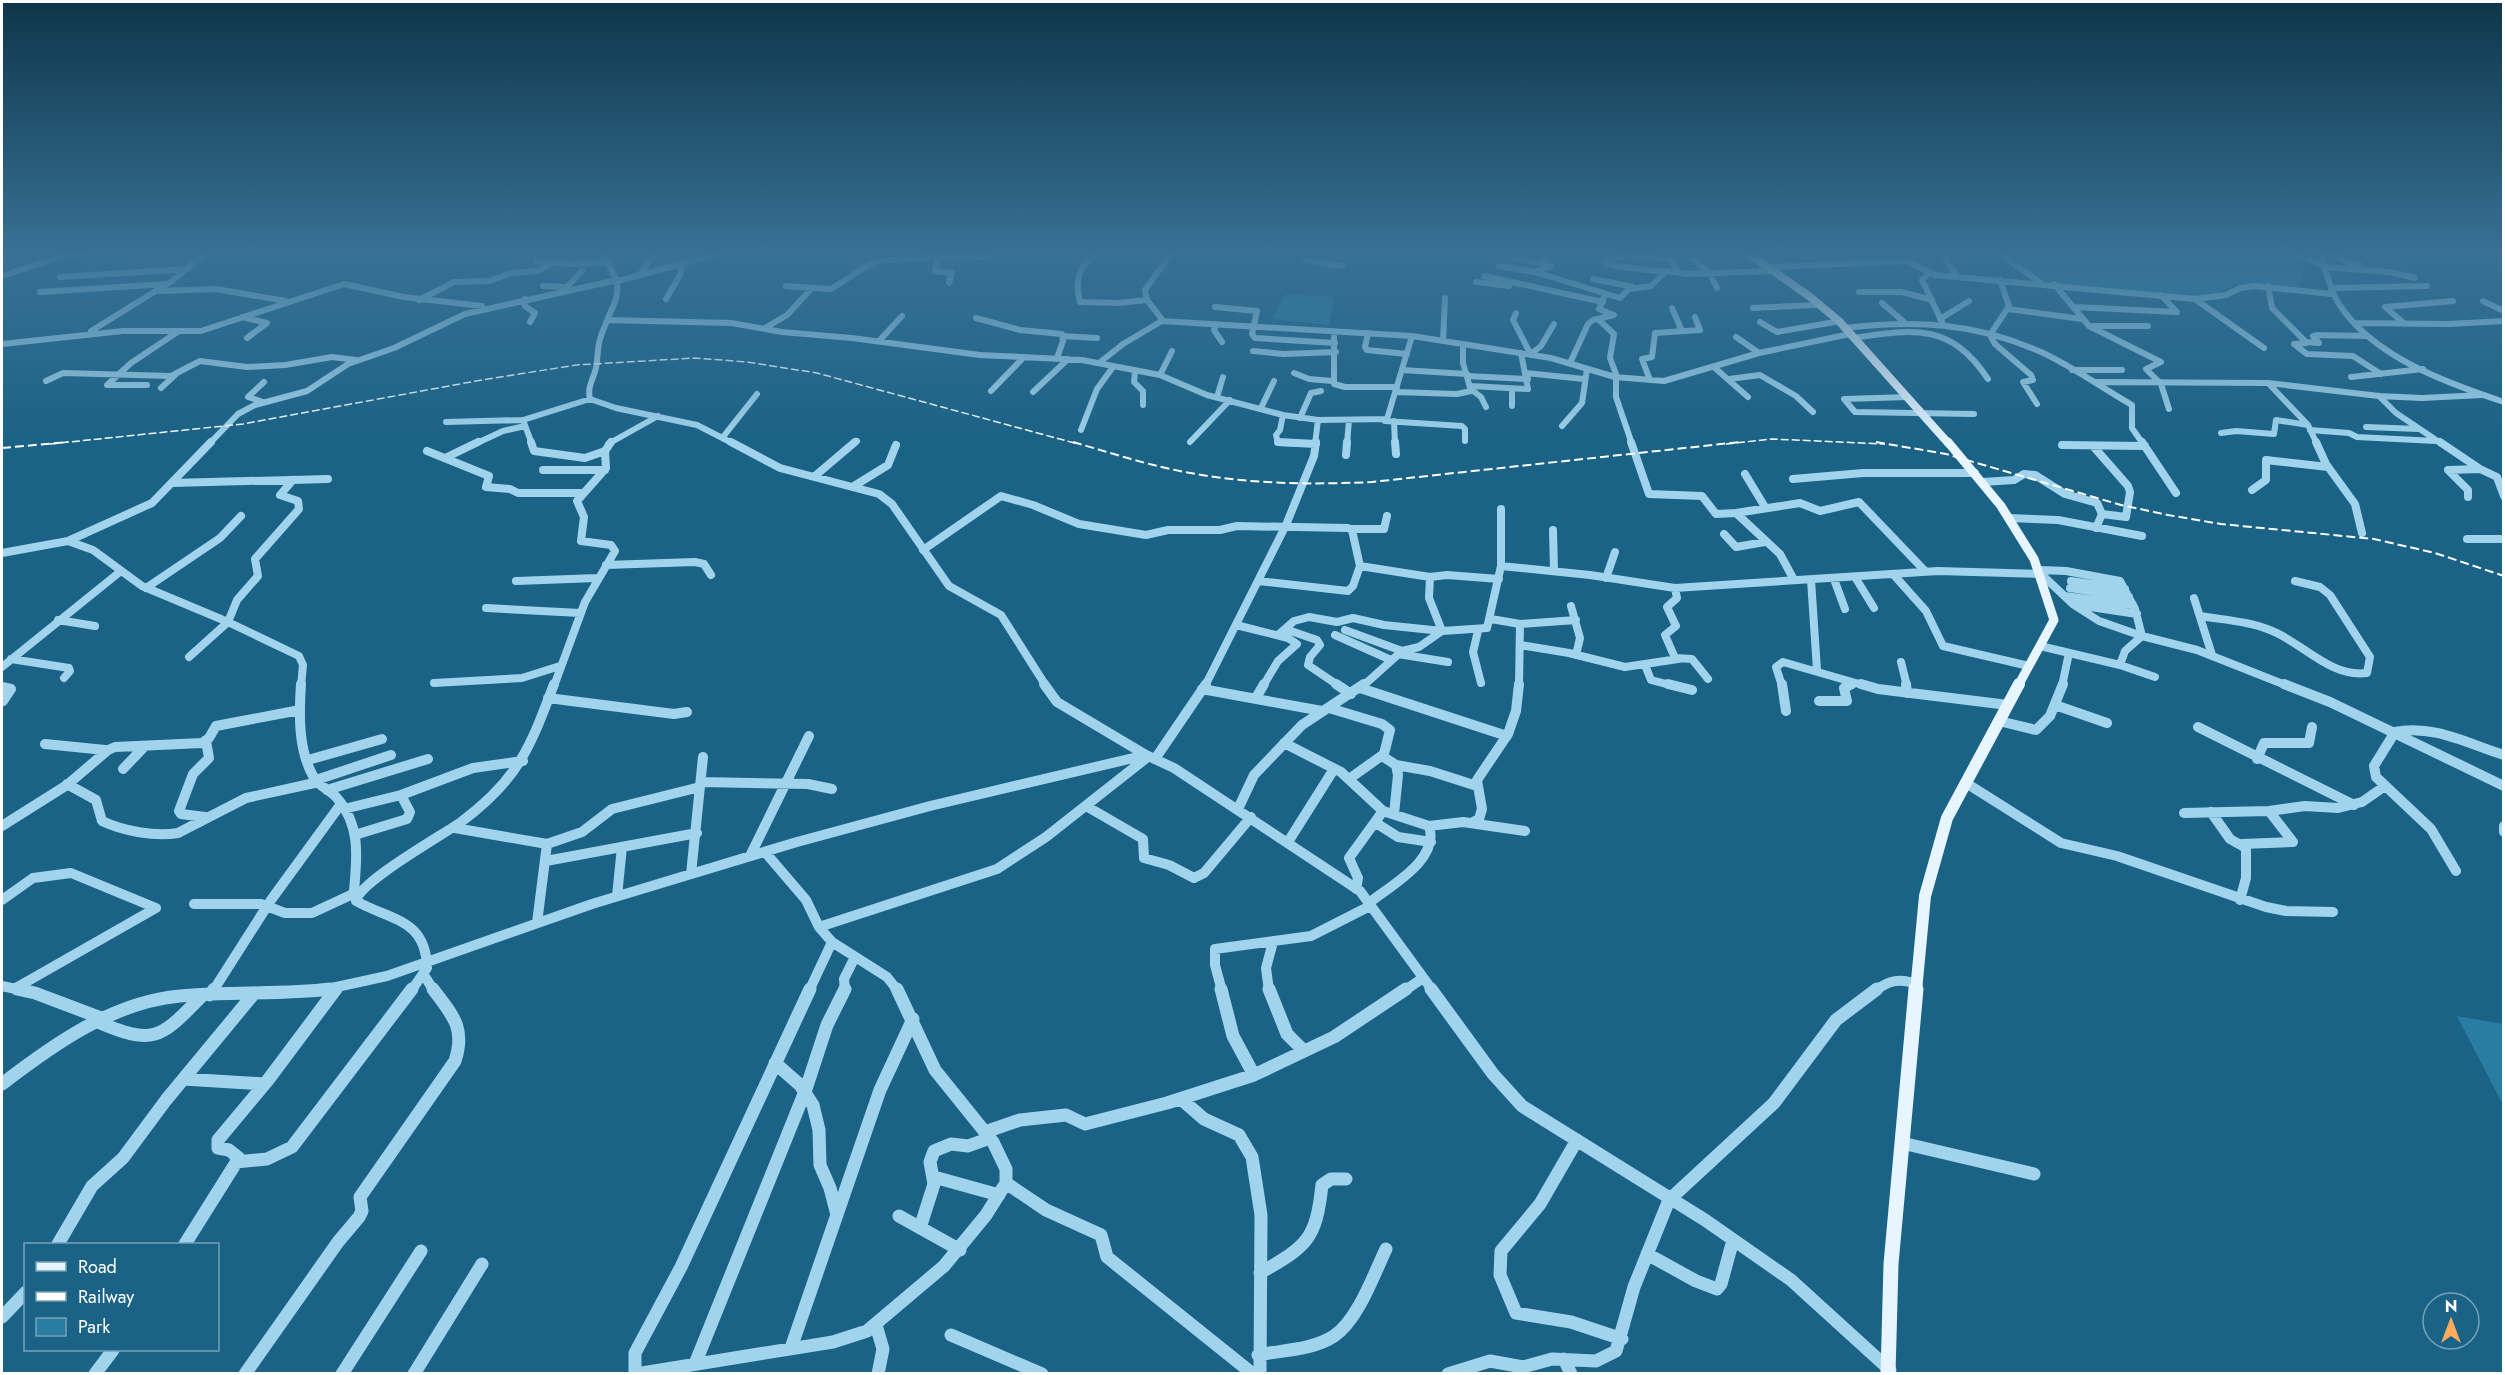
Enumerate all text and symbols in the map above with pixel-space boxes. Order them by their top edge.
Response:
legend [24,1243,219,1351]
text: Road [78,1254,117,1280]
text: Railway [78,1284,134,1310]
north arrow [2421,1291,2481,1351]
text: N [2445,1295,2457,1318]
text: Park [78,1314,110,1340]

